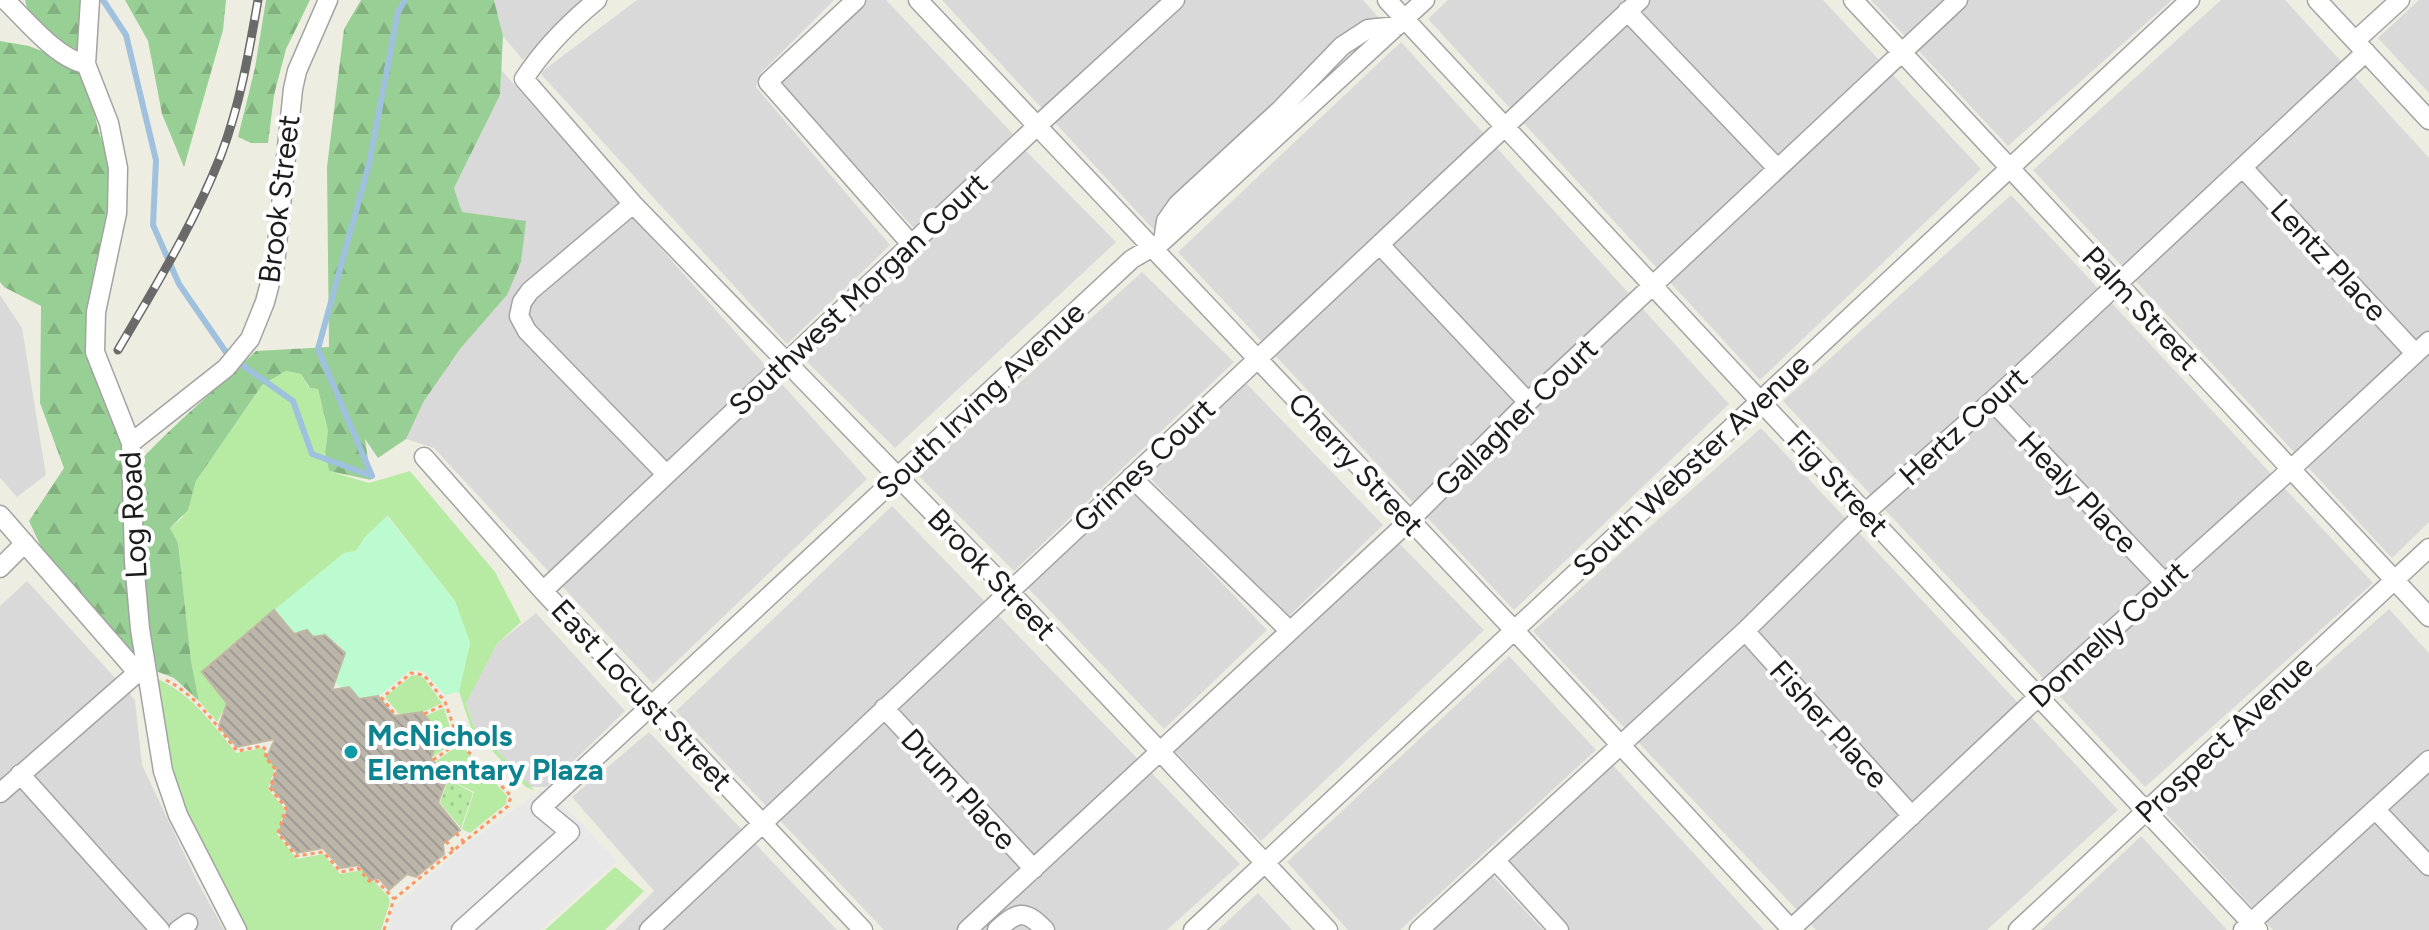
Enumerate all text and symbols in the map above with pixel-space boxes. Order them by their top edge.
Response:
street label: Brook Street [250,113,308,285]
street label: Southwest Morgan Court [721,165,995,423]
street label: Lentz Place [2263,191,2395,329]
street label: Palm Street [2074,238,2208,378]
street label: South Irving Avenue [868,294,1092,506]
street label: Gallagher Court [1427,330,1605,504]
street label: South Webster Avenue [1565,346,1817,584]
street label: Hertz Court [1891,359,2035,493]
street label: Cherry Street [1280,385,1432,543]
street label: Grimes Court [1065,390,1223,540]
street label: Fig Street [1779,422,1897,544]
street label: Healy Place [2011,423,2145,561]
street label: Log Road [111,451,155,579]
street label: Brook Street [920,500,1064,648]
street label: Donnelly Court [2021,553,2195,715]
street label: East Locust Street [544,592,740,798]
street label: Prospect Avenue [2128,647,2320,831]
street label: Fisher Place [1762,652,1896,796]
place label: McNichols Elementary Plaza [367,717,604,788]
street label: Drum Place [894,721,1024,857]
marker: McNichols Elementary Plaza [342,743,360,761]

